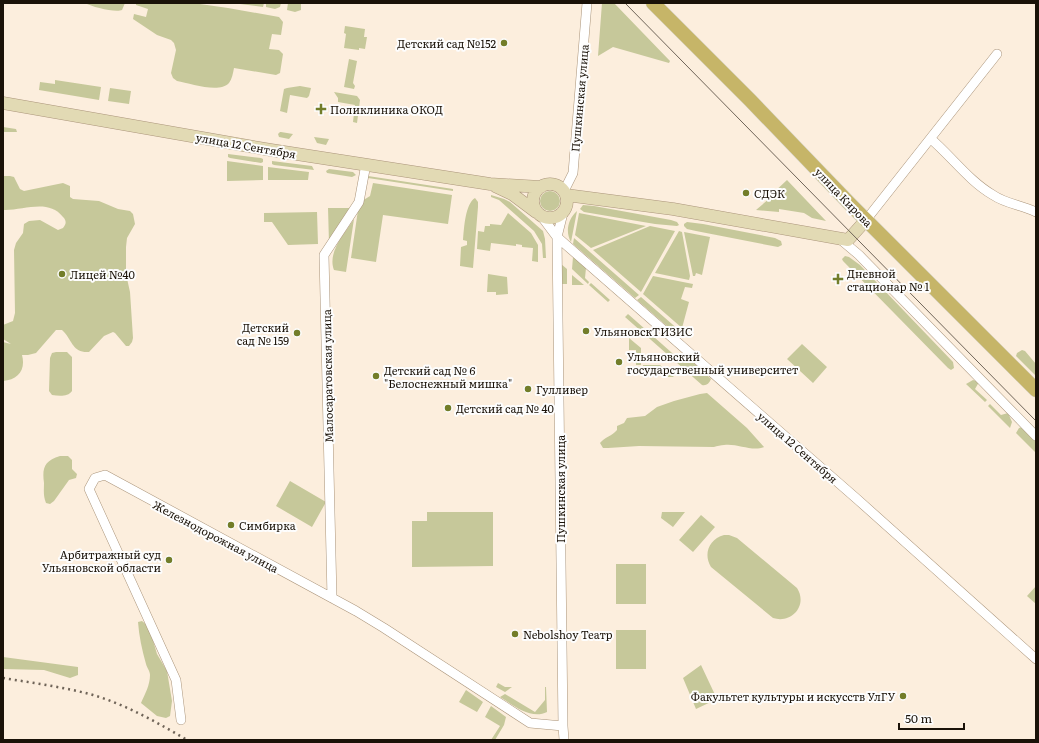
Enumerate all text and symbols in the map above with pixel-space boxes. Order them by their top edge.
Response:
place label: Детский сад №152 [397,35,496,51]
marker: Детский сад №152 [499,38,509,48]
street label: Пушкинская улица [566,43,592,153]
place label: Поликлиника ОКОД [330,101,443,117]
marker: Поликлиника ОКОД [315,103,327,115]
street label: улица 12 Сентября [195,128,298,162]
street label: улица Кирова [812,164,876,230]
place label: СДЭК [754,185,785,201]
marker: СДЭК [741,188,751,198]
place label: Дневной стационар № 1 [847,265,930,294]
place label: Лицей №40 [70,266,135,282]
marker: Лицей №40 [57,269,67,279]
marker: Дневной стационар № 1 [832,273,844,285]
street label: Малосаратовская улица [318,309,336,443]
place label: Детский сад № 159 [237,319,289,348]
place label: УльяновскТИЗИС [594,323,693,339]
marker: УльяновскТИЗИС [581,326,591,336]
marker: Детский сад № 159 [292,328,302,338]
place label: Ульяновский государственный университет [627,348,799,377]
marker: Ульяновский государственный университет [614,357,624,367]
place label: Детский сад № 6 "Белоснежный мишка" [384,362,512,391]
marker: Детский сад № 6 "Белоснежный мишка" [371,371,381,381]
place label: Гулливер [536,381,588,397]
marker: Гулливер [523,384,533,394]
place label: Детский сад № 40 [456,400,554,416]
marker: Детский сад № 40 [443,403,453,413]
street label: улица 12 Сентября [755,408,842,487]
street label: Пушкинская улица [552,435,568,543]
street label: Железнодорожная улица [150,496,282,576]
place label: Симбирка [239,517,296,533]
marker: Симбирка [226,520,236,530]
place label: Арбитражный суд Ульяновской области [42,546,161,575]
marker: Арбитражный суд Ульяновской области [164,555,174,565]
place label: Nebolshoy Театр [523,626,613,642]
marker: Nebolshoy Театр [510,629,520,639]
place label: Факультет культуры и искусств УлГУ [691,688,896,704]
marker: Факультет культуры и искусств УлГУ [898,691,908,701]
scale bar [899,705,964,731]
text: 50 m [905,709,932,727]

